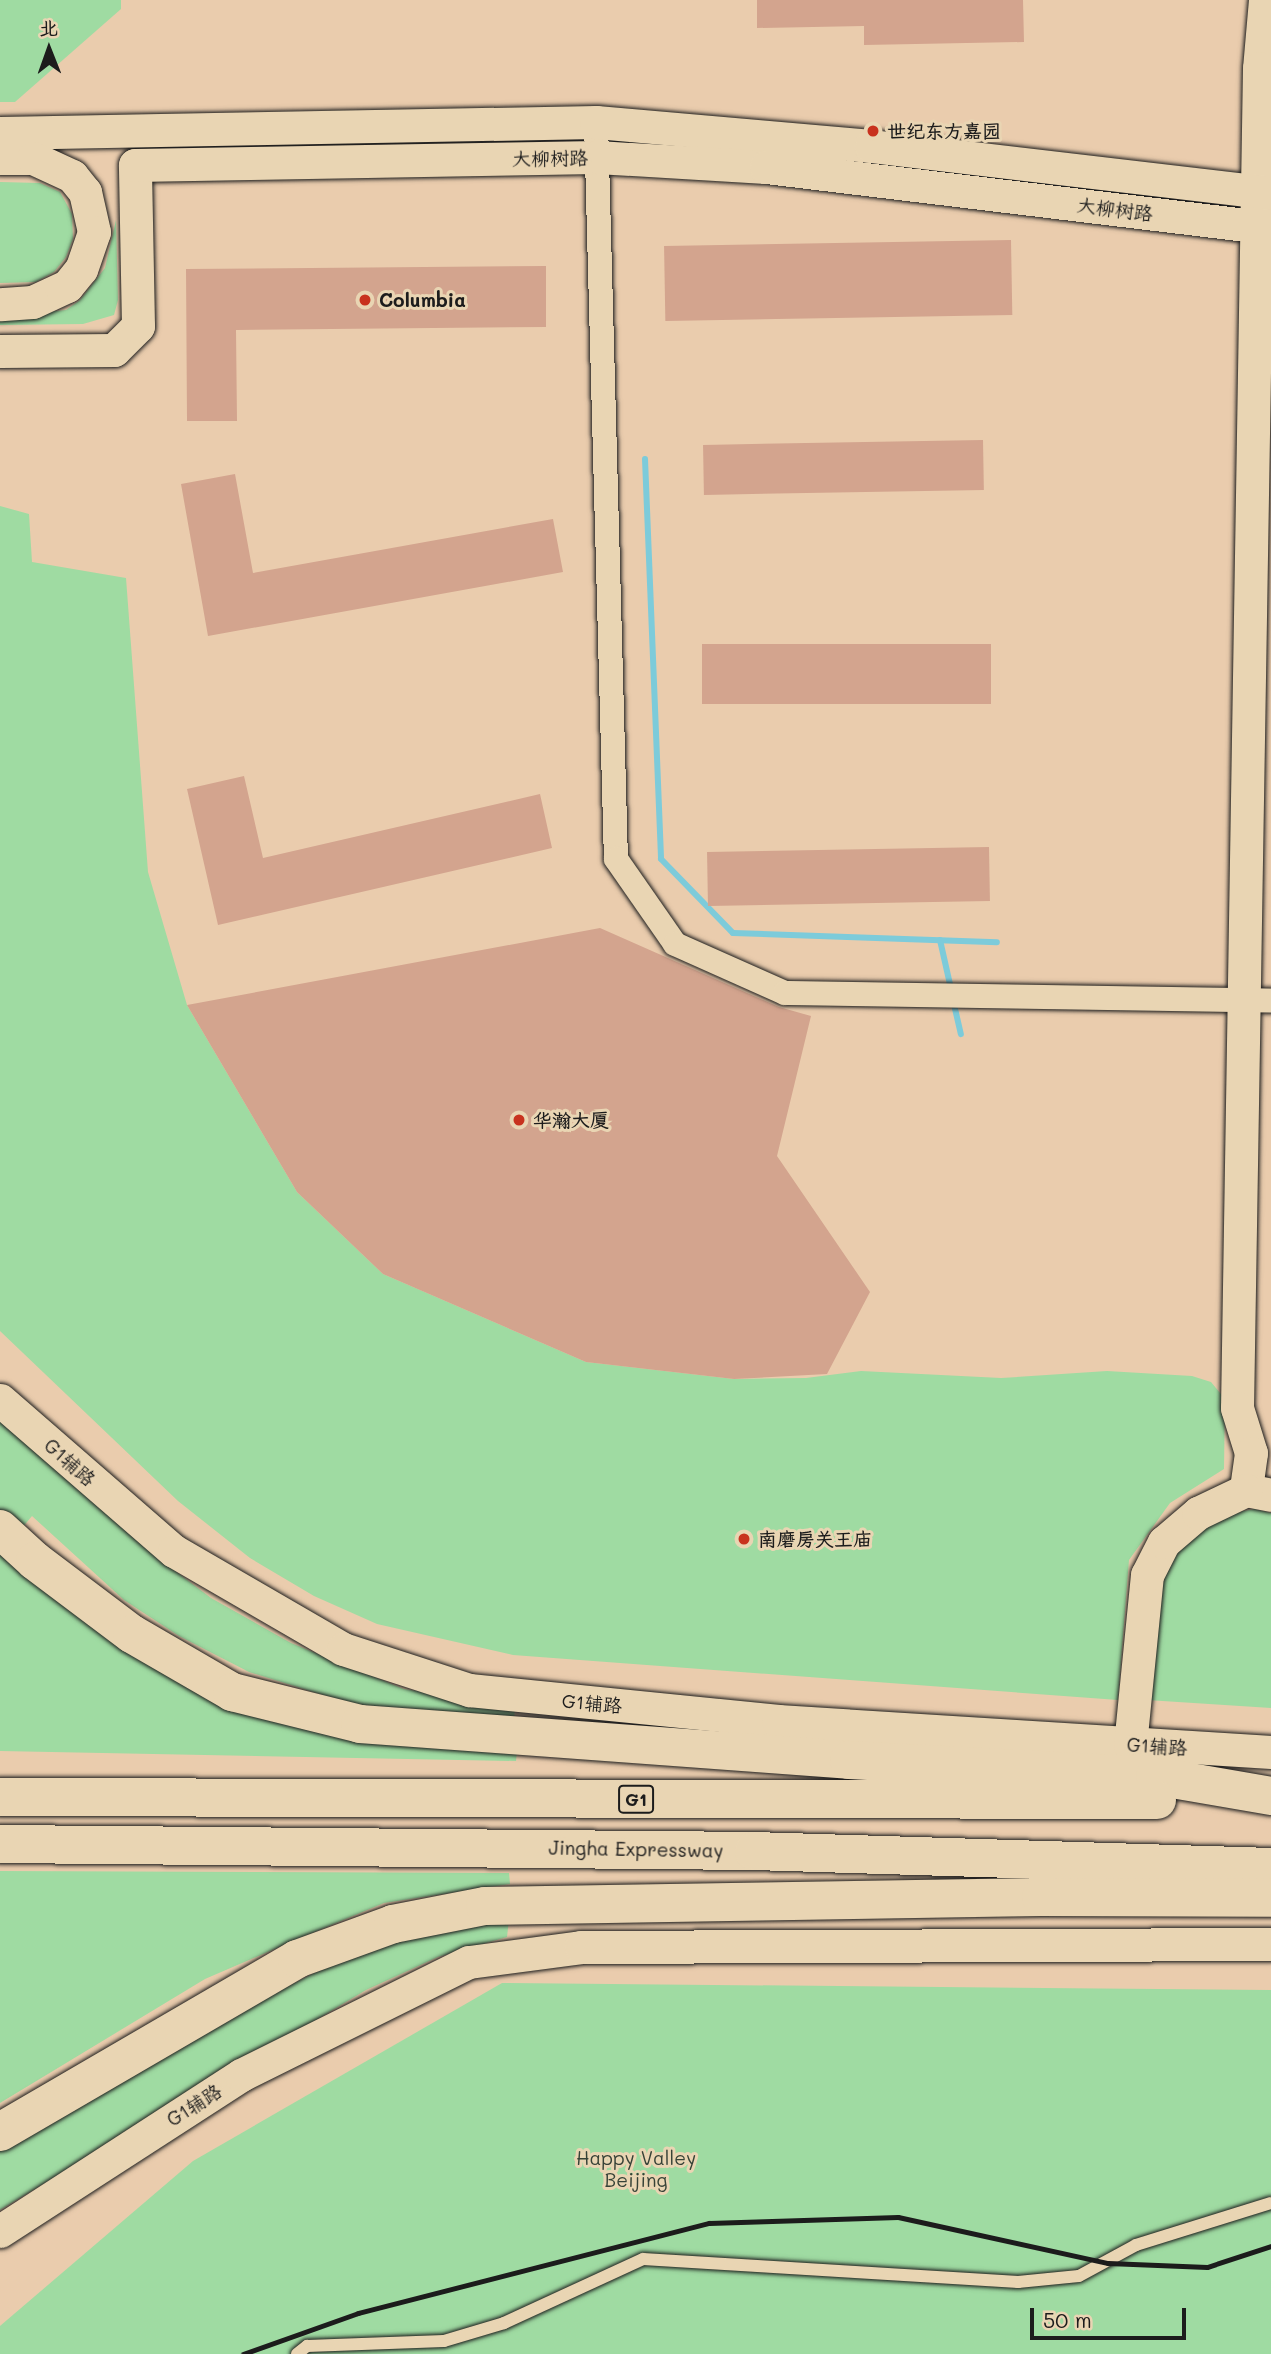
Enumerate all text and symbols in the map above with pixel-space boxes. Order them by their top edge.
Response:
north arrow [14,14,84,84]
text: 北 [39,15,58,40]
place label: 世纪东方嘉园 [887,120,1001,142]
marker: 世纪东方嘉园 [865,123,881,139]
street label: 大柳树路 [512,146,588,170]
street label: 大柳树路 [1076,193,1154,225]
place label: Columbia [379,289,466,311]
marker: Columbia [357,292,373,308]
place label: 华瀚大厦 [533,1109,609,1131]
marker: 华瀚大厦 [511,1112,527,1128]
street label: G1辅路 [40,1434,100,1490]
place label: 南磨房关王庙 [758,1528,872,1550]
marker: 南磨房关王庙 [736,1531,752,1547]
street label: G1辅路 [561,1689,623,1717]
street label: G1辅路 [1126,1733,1188,1759]
road number: G1 [617,1784,655,1814]
street label: Jingha Expressway [548,1836,724,1862]
street label: G1辅路 [162,2079,226,2131]
park label: Happy Valley Beijing [576,2147,696,2191]
scale bar [1033,2294,1189,2338]
text: 50 m [1043,2306,1092,2333]

